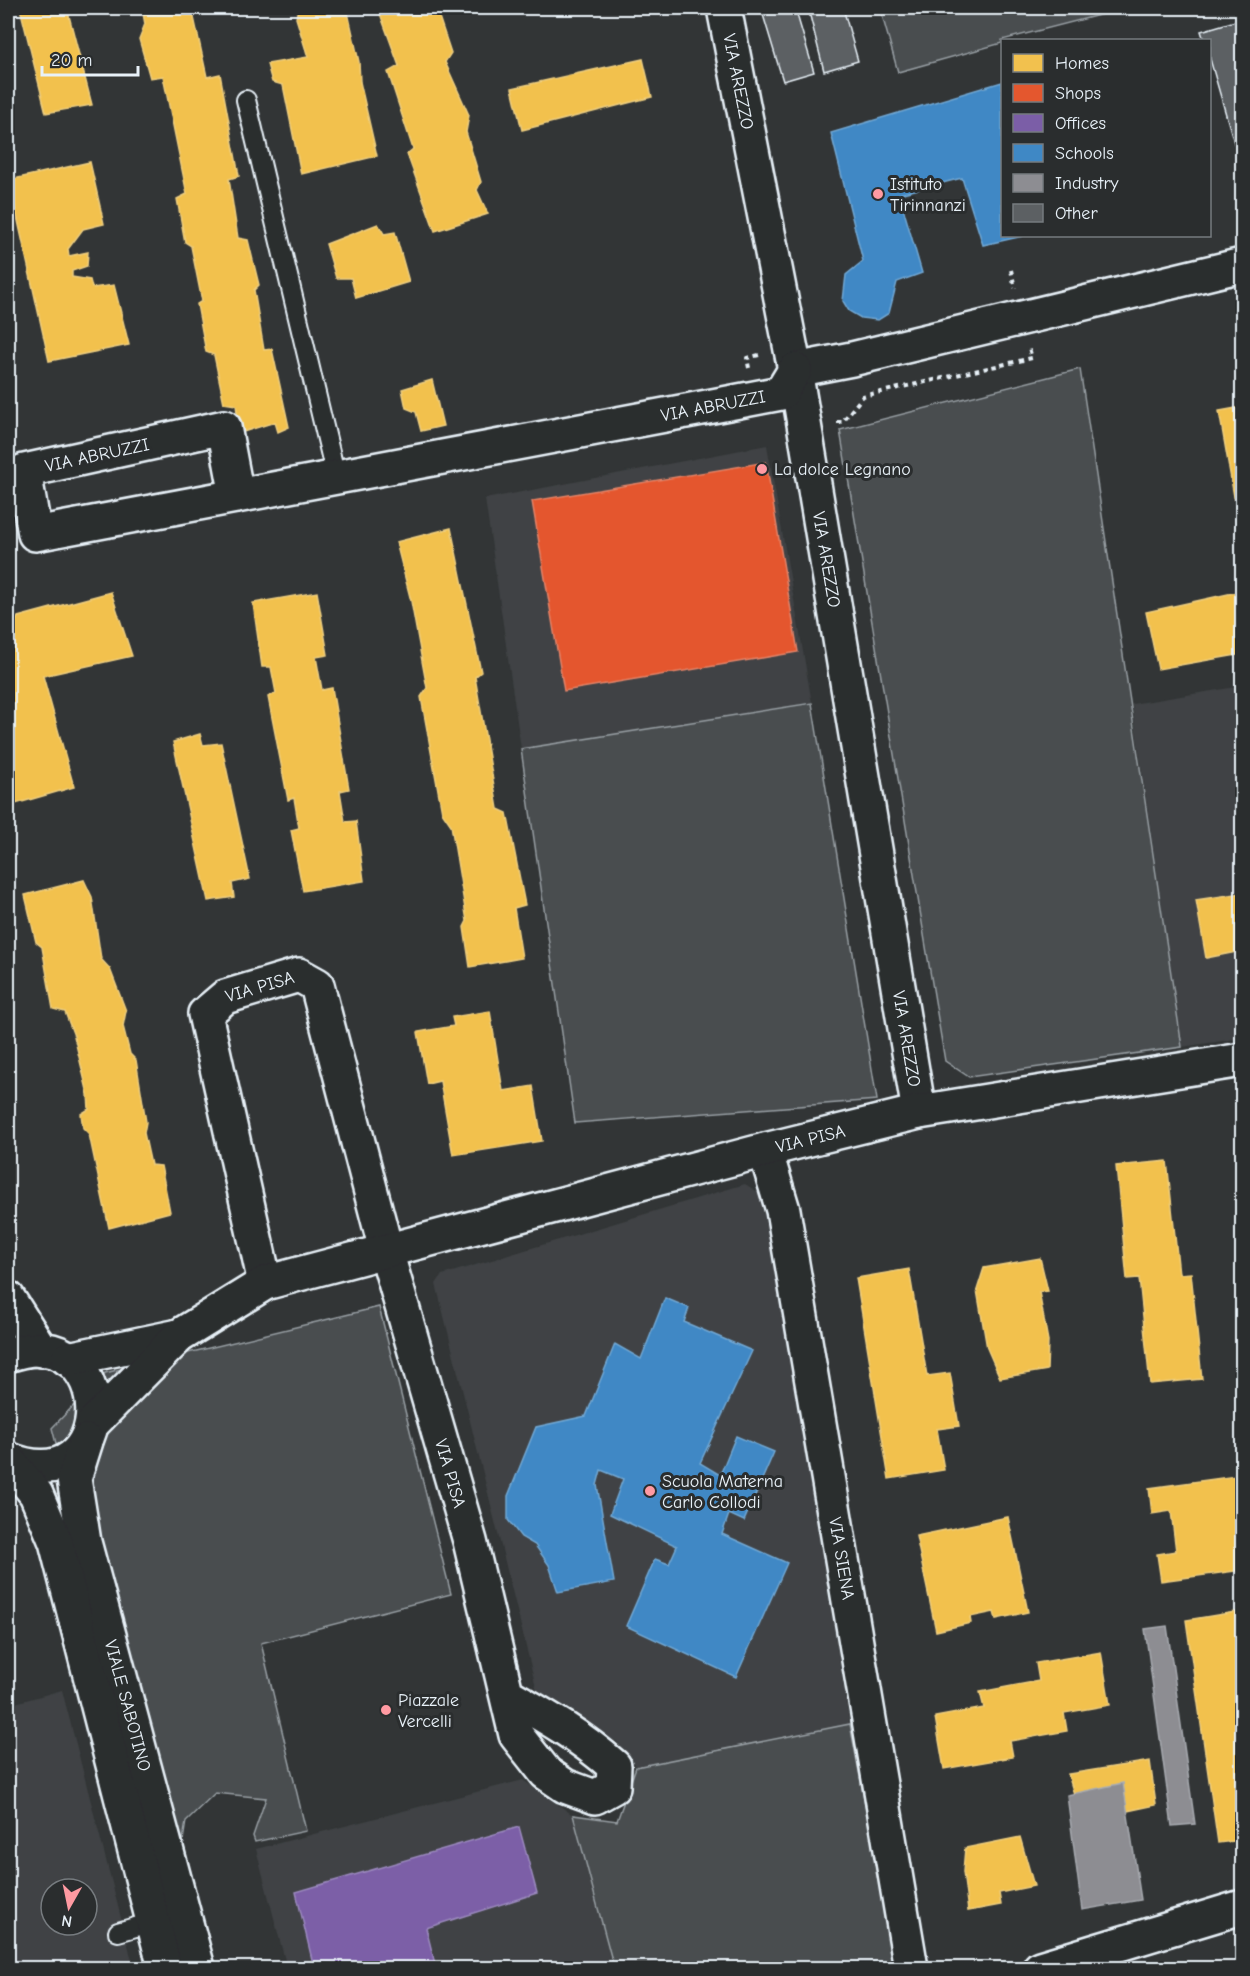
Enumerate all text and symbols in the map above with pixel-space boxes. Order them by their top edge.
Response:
street label: VIA AREZZO [718,32,758,131]
scale bar [42,39,138,77]
legend [1001,39,1211,237]
text: 20 m [51,50,92,71]
text: Homes [1055,53,1109,74]
text: Shops [1055,83,1101,104]
text: Offices [1055,113,1106,134]
text: Schools [1055,143,1114,164]
text: Industry [1055,173,1120,194]
place label: Istituto Tirinnanzi [890,174,966,216]
marker: Istituto Tirinnanzi [871,187,885,201]
text: Other [1055,203,1098,224]
street label: VIA ABRUZZI [659,386,767,426]
street label: VIA ABRUZZI [43,434,151,477]
place label: La dolce Legnano [774,459,911,480]
marker: La dolce Legnano [755,462,769,476]
street label: VIA AREZZO [808,510,845,609]
street label: VIA PISA [223,967,297,1007]
street label: VIA AREZZO [888,989,925,1089]
street label: VIA PISA [774,1121,847,1158]
street label: VIA PISA [430,1437,470,1510]
place label: Scuola Materna Carlo Collodi [662,1471,783,1513]
marker: Scuola Materna Carlo Collodi [643,1484,657,1498]
street label: VIA SIENA [824,1516,859,1601]
street label: VIALE SABOTINO [100,1638,155,1774]
place label: Piazzale Vercelli [398,1690,459,1732]
marker: Piazzale Vercelli [379,1703,393,1717]
north arrow [39,1877,99,1937]
text: N [60,1911,73,1931]

